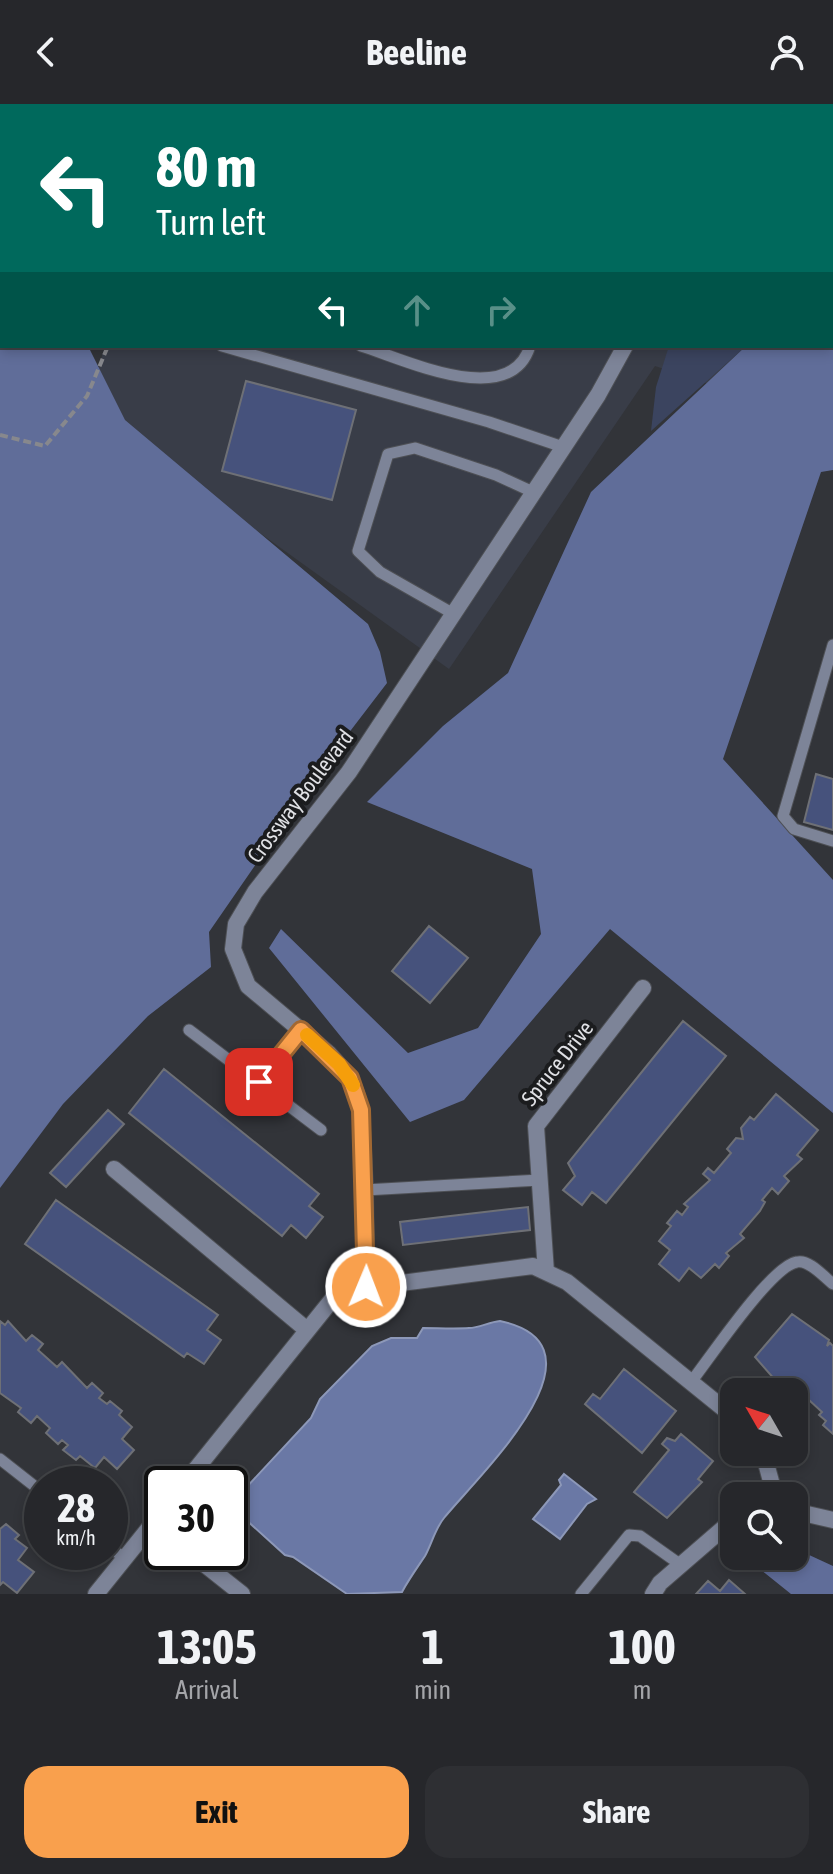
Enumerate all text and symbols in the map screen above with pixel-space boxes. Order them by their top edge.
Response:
icon: back [24,30,68,74]
icon: person [765,30,809,74]
text: Beeline [366,31,467,73]
text: 80 m [156,135,257,199]
icon: left [24,136,128,240]
text: Turn left [156,201,266,243]
icon: left [311,288,355,332]
icon: ahead [395,288,439,332]
icon: right [479,288,523,332]
street label: Crossway Boulevard [241,724,359,868]
street label: Spruce Drive [516,1015,598,1111]
pin [225,1048,293,1116]
icon: arrive [237,1060,281,1104]
position arrow [324,1245,408,1329]
north arrow [720,1378,808,1466]
map controls [720,1378,808,1570]
speed limit sign: 30 [144,1466,248,1570]
button: search [720,1482,808,1570]
text: 28 [57,1485,95,1530]
text: km/h [56,1526,96,1549]
text: 13:05 [157,1619,257,1674]
text: 1 [421,1619,444,1674]
text: 100 [608,1619,676,1674]
text: Arrival [175,1675,239,1705]
text: min [414,1675,451,1705]
text: m [633,1675,651,1705]
button: Exit [24,1766,409,1858]
button: Share [425,1766,809,1858]

